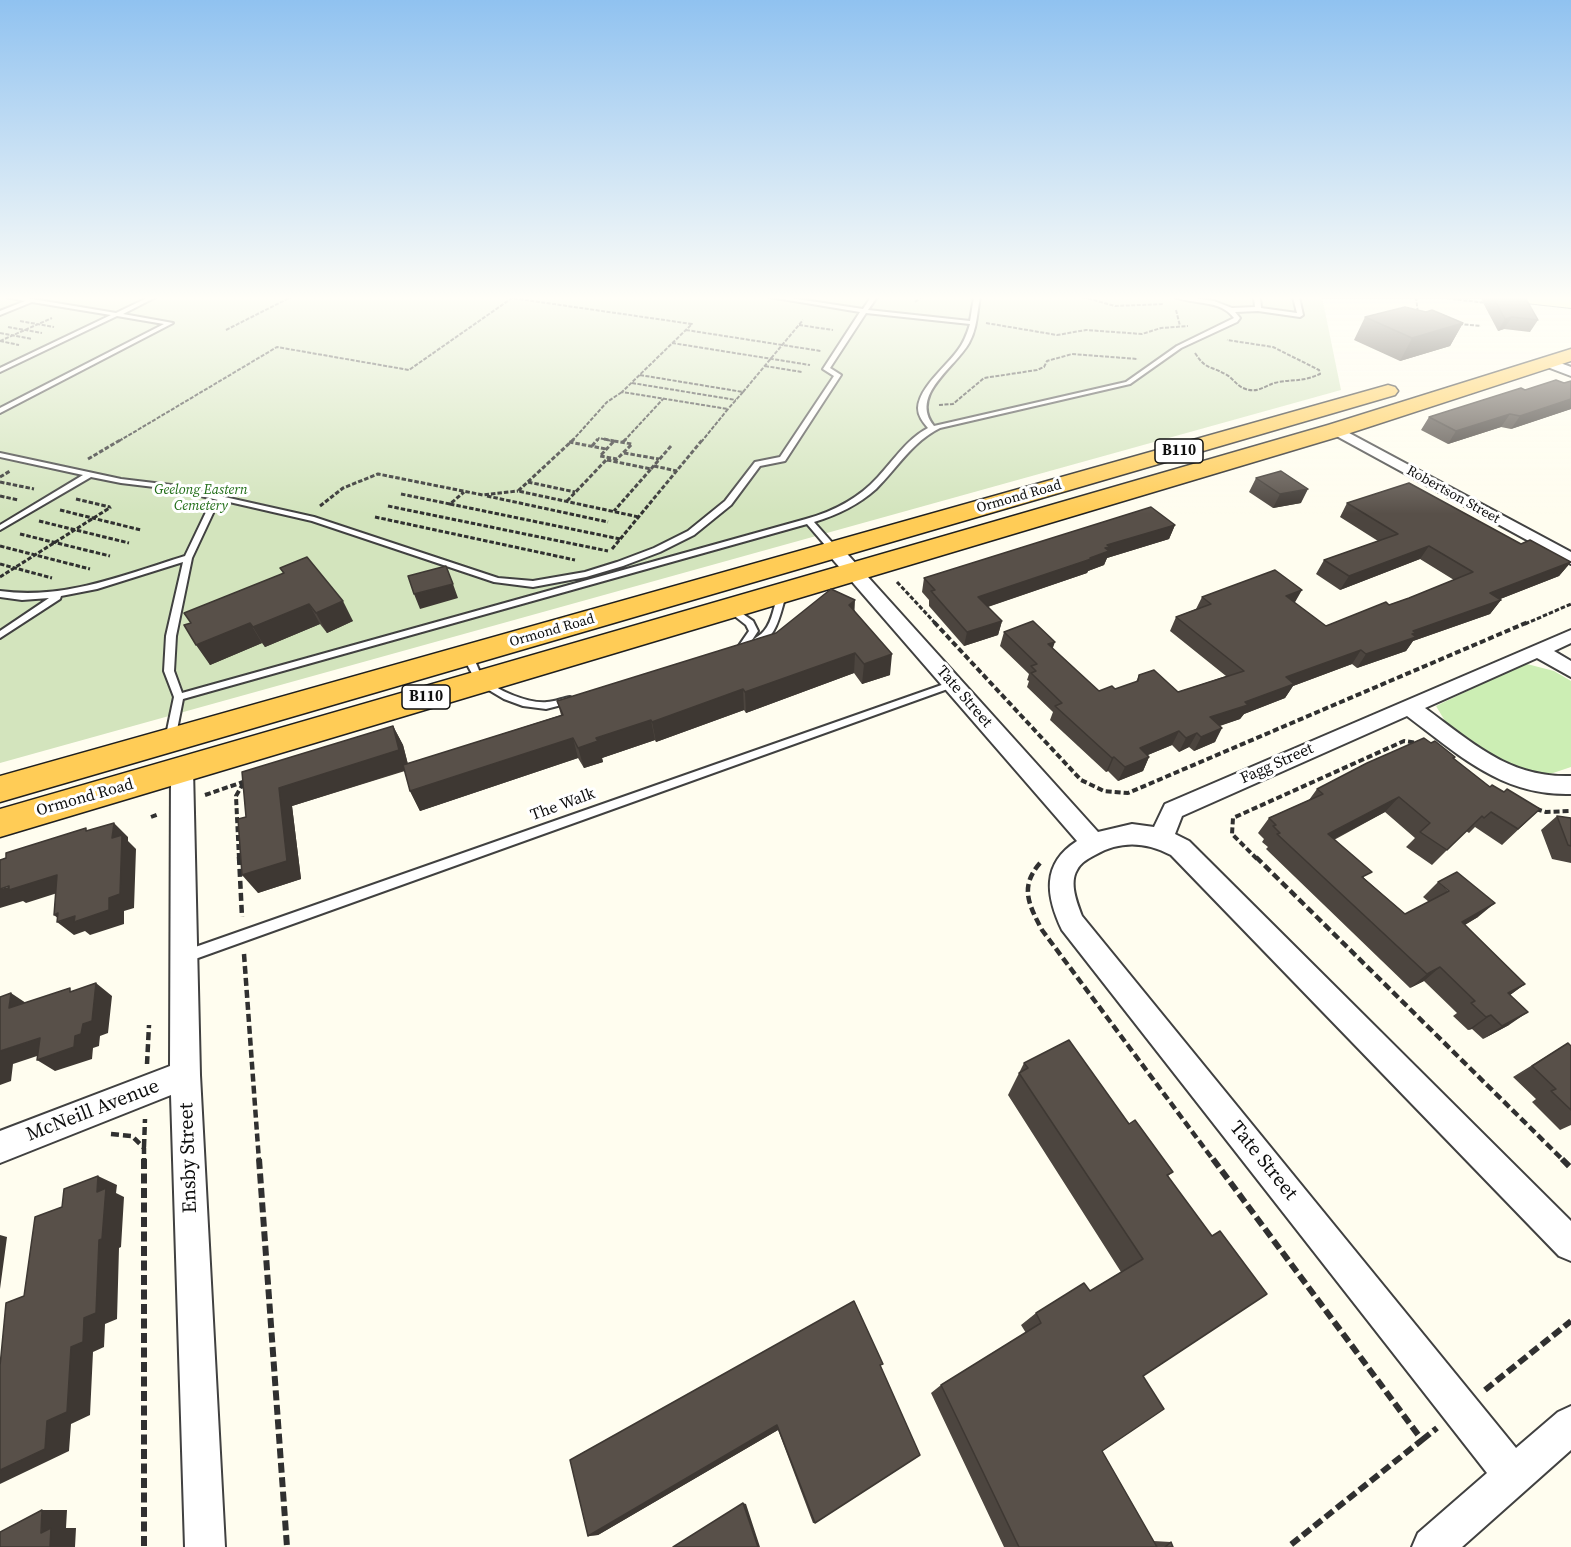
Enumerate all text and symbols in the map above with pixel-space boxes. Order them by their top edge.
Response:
road number: B110 [1155,439,1203,463]
street label: Robertson Street [1403,462,1503,528]
street label: Ormond Road [975,477,1063,517]
park label: Geelong Eastern Cemetery [154,482,248,514]
street label: Ormond Road [508,611,596,651]
street label: Tate Street [932,662,996,732]
road number: B110 [402,685,450,709]
street label: Fagg Street [1237,739,1317,789]
street label: Ormond Road [34,775,136,821]
street label: The Walk [528,785,598,825]
street label: McNeill Avenue [23,1075,163,1147]
street label: Ensby Street [175,1102,203,1214]
street label: Tate Street [1224,1117,1302,1205]

